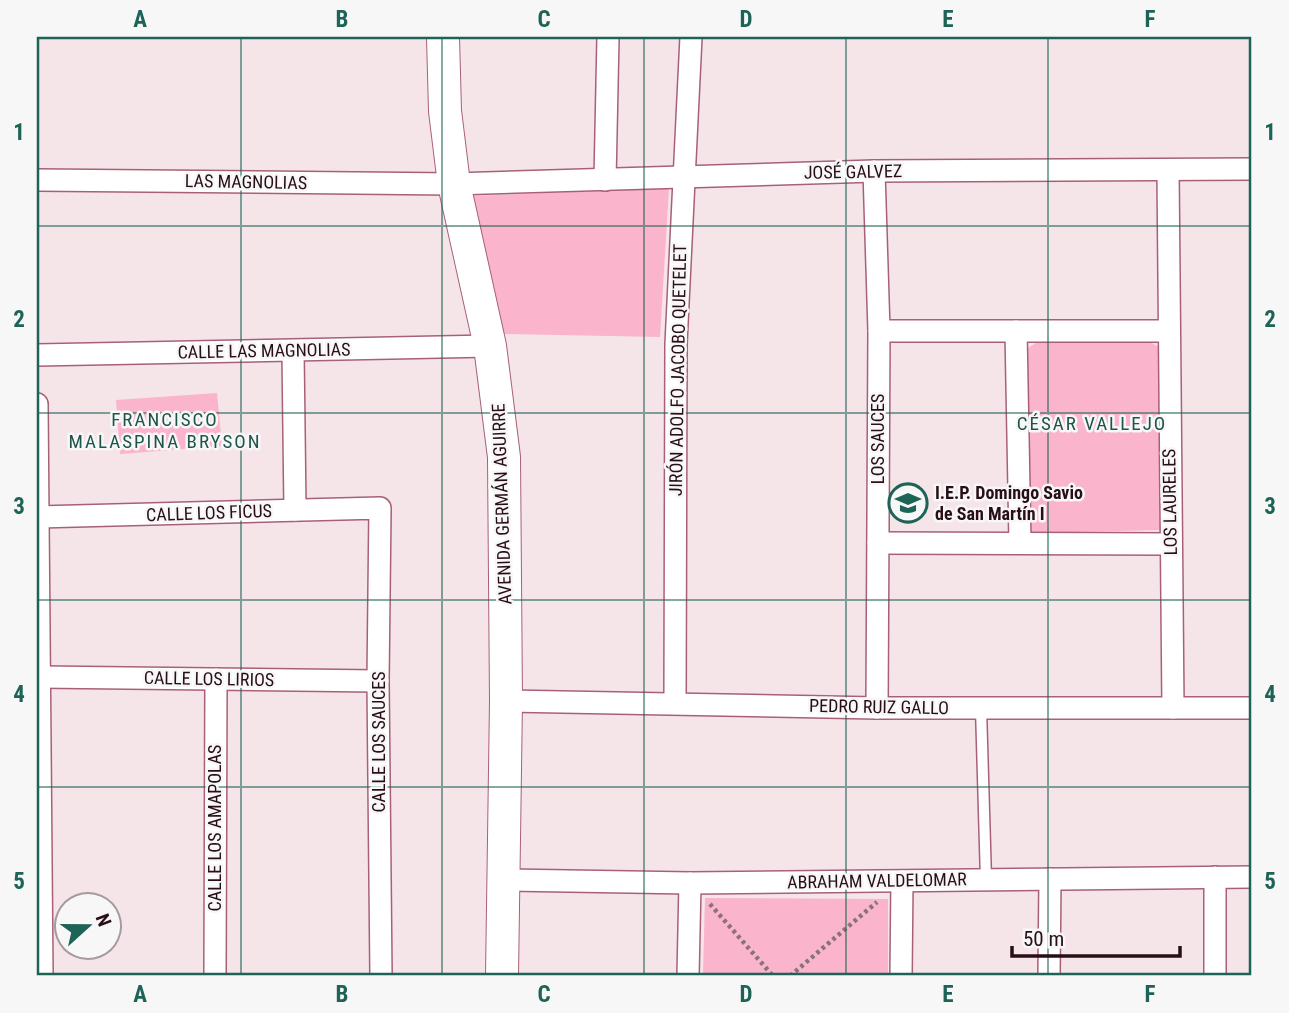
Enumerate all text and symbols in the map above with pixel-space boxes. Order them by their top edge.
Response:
text: A [133,6,147,33]
text: B [336,6,348,33]
text: C [537,6,551,33]
text: D [740,6,753,33]
text: E [942,6,954,33]
text: F [1145,6,1156,33]
text: 1 [13,119,25,146]
text: 1 [1264,119,1276,146]
street label: JOSÉ GALVEZ [804,160,902,183]
street label: LAS MAGNOLIAS [185,170,307,193]
street label: JIRÓN ADOLFO JACOBO QUETELET [665,244,690,496]
text: 2 [13,306,25,333]
text: 2 [1264,306,1276,333]
street label: CALLE LAS MAGNOLIAS [177,338,351,363]
street label: LOS SAUCES [867,394,888,484]
street label: AVENIDA GERMÁN AGUIRRE [487,403,516,605]
district label: FRANCISCO MALASPINA BRYSON [69,408,261,453]
district label: CÉSAR VALLEJO [1017,412,1167,435]
street label: LOS LAURELES [1158,448,1181,556]
school or university icon: I.E.P. Domingo Savio de San Martín I [887,482,929,524]
place label: I.E.P. Domingo Savio de San Martín I [935,482,1083,524]
text: 3 [13,493,25,520]
text: 3 [1264,493,1276,520]
street label: CALLE LOS FICUS [146,500,272,525]
street label: CALLE LOS LIRIOS [144,667,274,690]
street label: CALLE LOS SAUCES [368,671,389,813]
text: 4 [13,681,25,708]
text: 4 [1264,681,1276,708]
street label: PEDRO RUIZ GALLO [809,695,949,718]
street label: CALLE LOS AMAPOLAS [204,745,225,911]
text: 5 [13,868,25,895]
street label: ABRAHAM VALDELOMAR [787,868,967,893]
text: 5 [1264,868,1276,895]
north arrow [52,890,122,960]
text: N [91,911,116,930]
scale bar [1012,915,1180,959]
text: 50 m [1023,927,1064,951]
text: A [133,981,147,1008]
text: B [336,981,348,1008]
text: C [537,981,551,1008]
text: D [740,981,753,1008]
text: E [942,981,954,1008]
text: F [1145,981,1156,1008]

